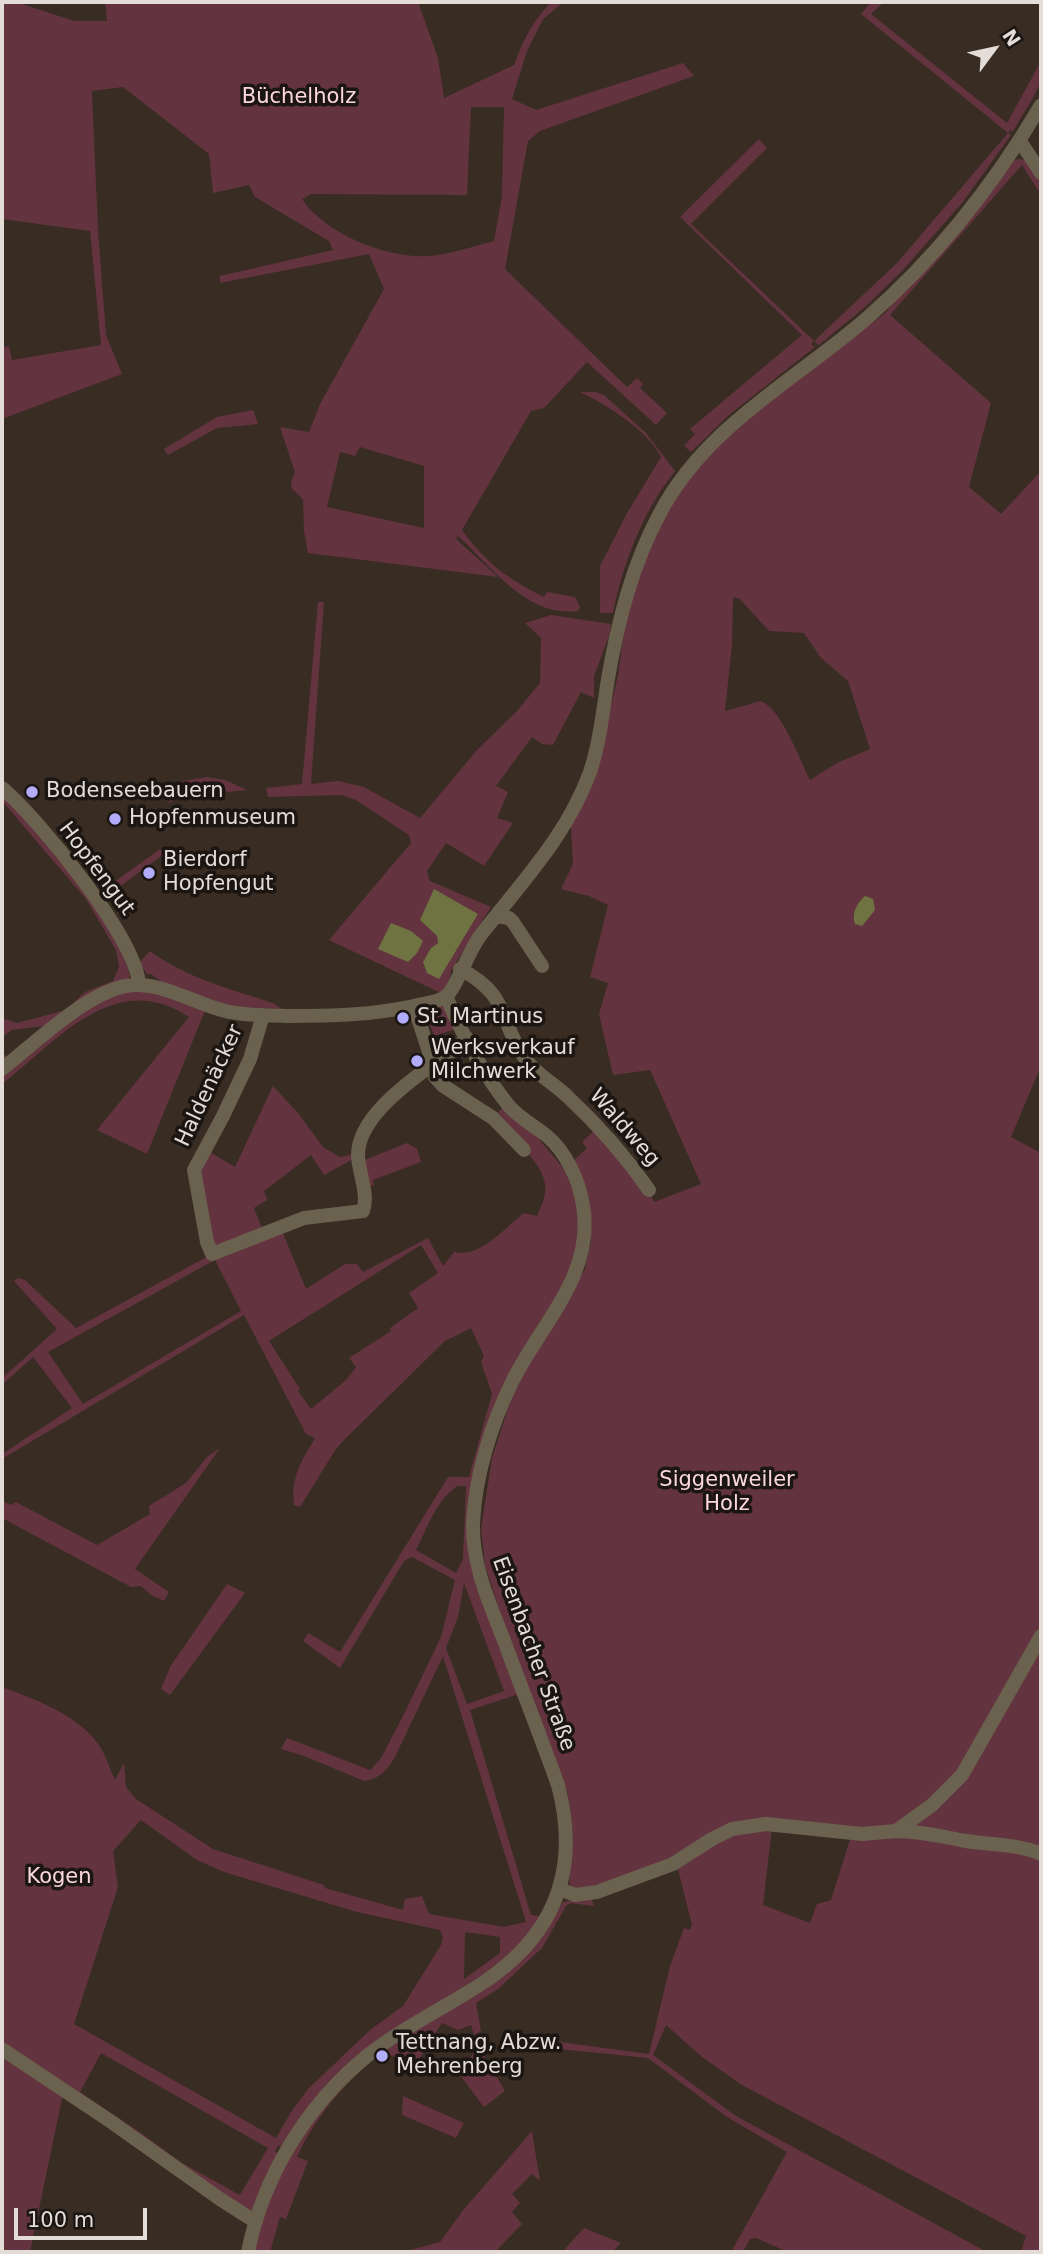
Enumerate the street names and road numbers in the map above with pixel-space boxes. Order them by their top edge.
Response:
street label: Hopfengut [53,817,139,921]
street label: Haldenäcker [171,1021,249,1151]
street label: Waldweg [583,1084,665,1172]
street label: Eisenbacher Straße [486,1553,580,1755]

